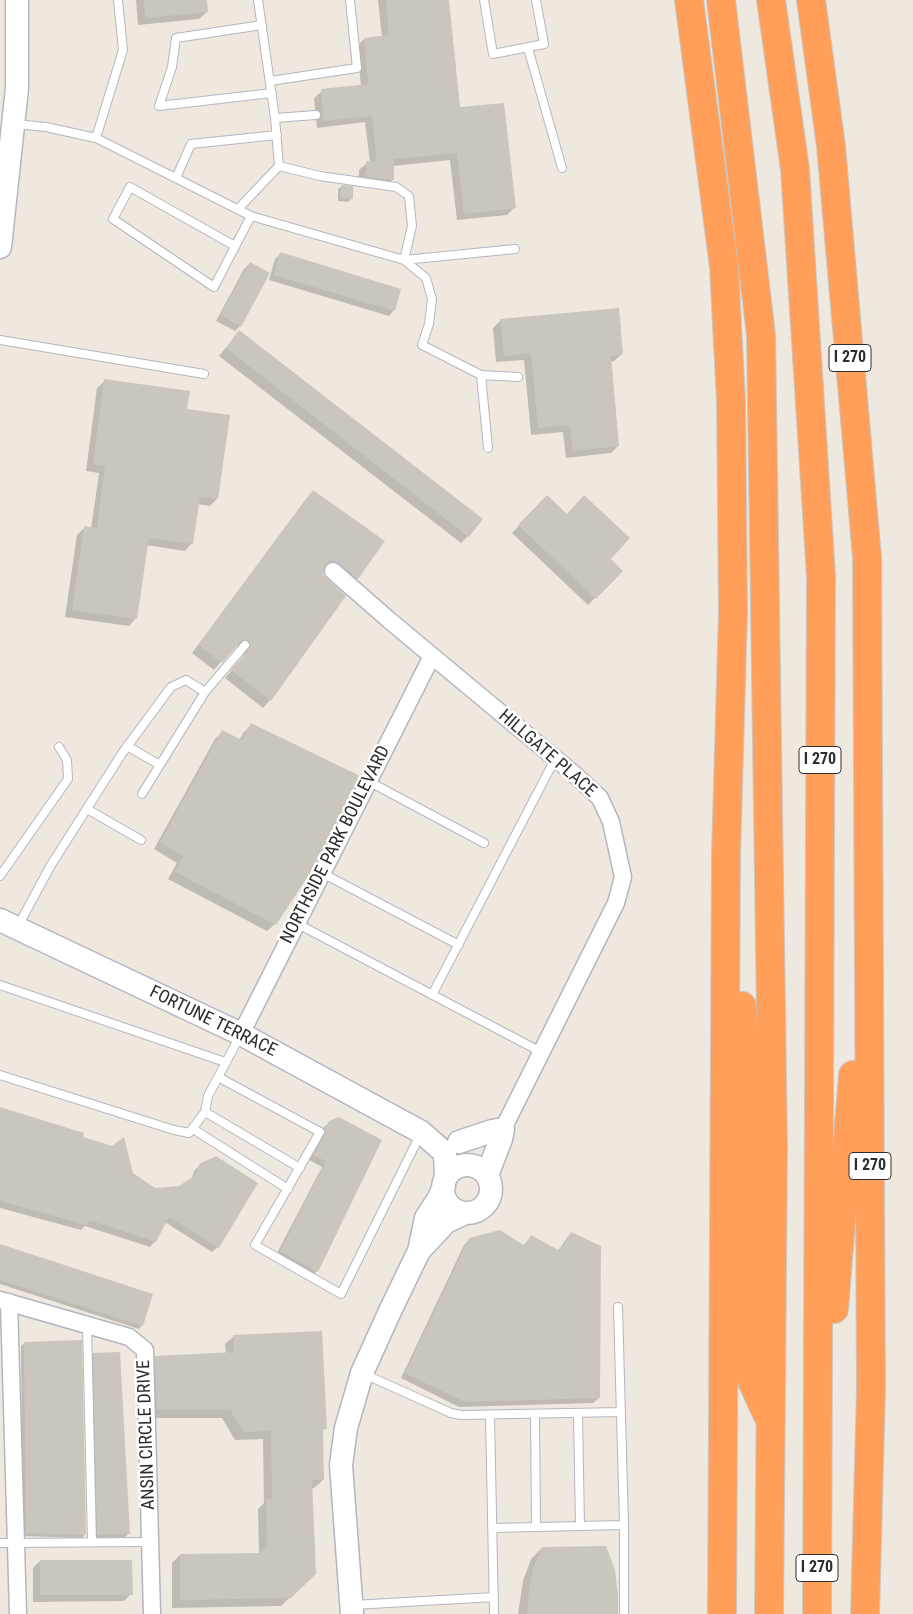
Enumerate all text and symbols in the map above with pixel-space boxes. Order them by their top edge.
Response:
road number: I 270 [829,344,871,372]
street label: HILLGATE PLACE [494,706,600,802]
street label: NORTHSIDE PARK BOULEVARD [277,742,395,948]
road number: I 270 [799,746,841,774]
street label: FORTUNE TERRACE [146,982,280,1062]
road number: I 270 [849,1152,891,1180]
street label: ANSIN CIRCLE DRIVE [134,1360,160,1510]
road number: I 270 [796,1555,838,1582]

